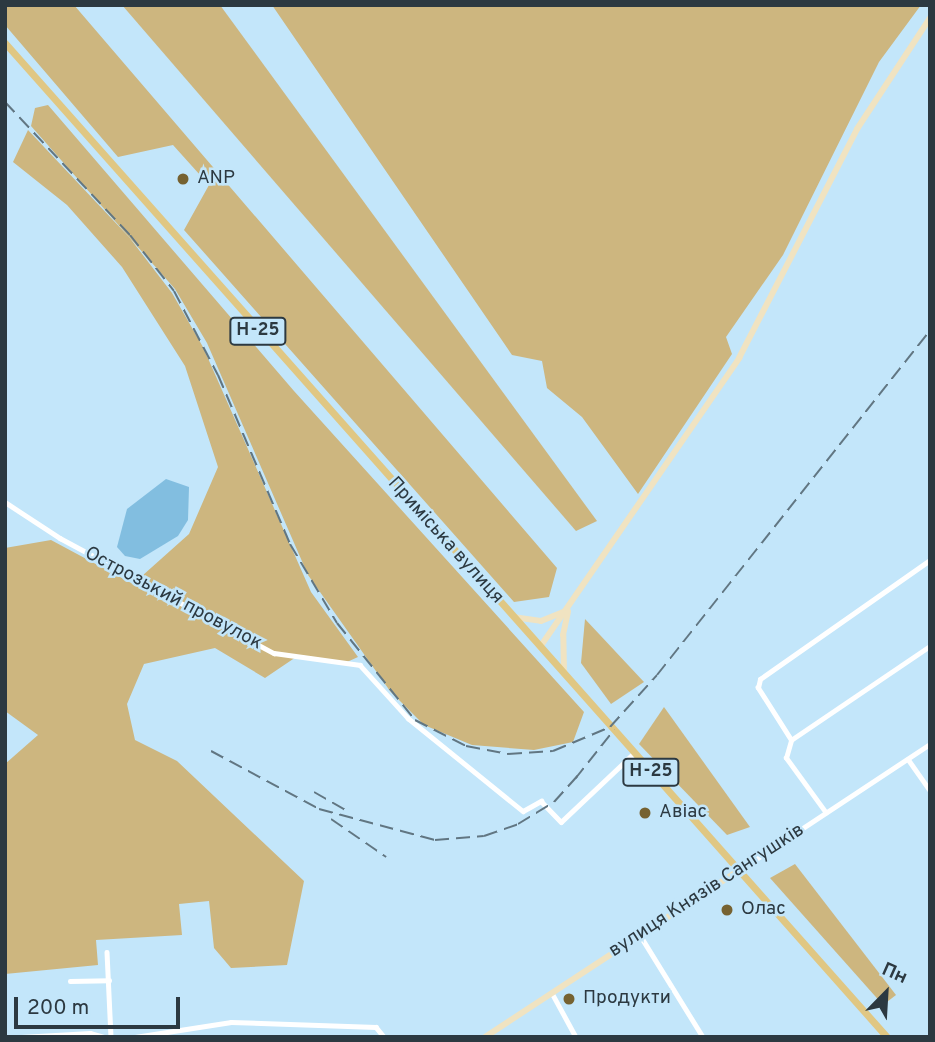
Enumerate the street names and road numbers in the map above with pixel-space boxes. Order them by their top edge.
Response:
road number: Н-25 [228,316,288,346]
street label: Приміська вулиця [382,473,508,609]
street label: Острозький провулок [80,542,266,656]
road number: Н-25 [621,758,681,786]
street label: вулиця Князів Сангушків [605,819,809,963]

